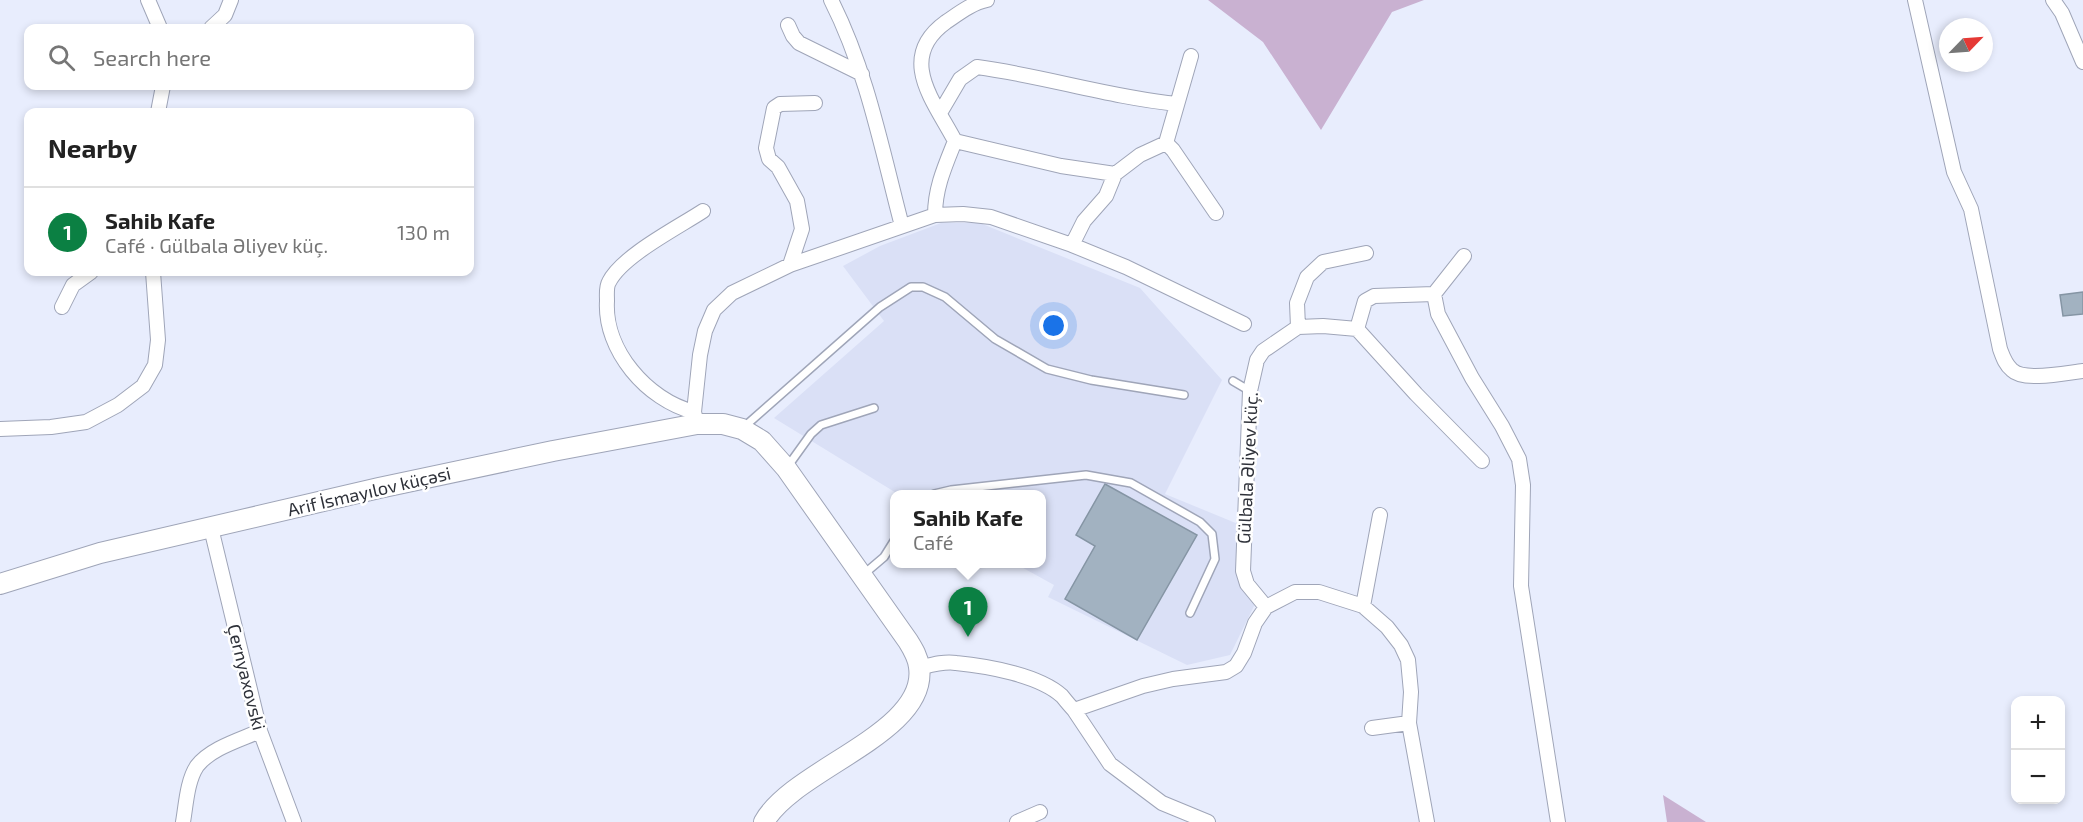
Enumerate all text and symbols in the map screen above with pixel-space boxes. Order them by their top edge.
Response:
north arrow [1939,18,1993,72]
search box [24,24,474,90]
icon: search [45,41,78,74]
text: Search here [93,44,211,70]
text: Nearby [48,132,137,163]
text: Sahib Kafe [105,207,215,233]
text: 1 [63,220,72,244]
text: 130 m [397,220,450,244]
text: Café · Gülbala Əliyev küç. [105,233,328,257]
your location [1039,311,1068,340]
street label: Gülbala Əliyev küç. [1232,392,1263,545]
street label: Arif İsmayılov küçəsi [285,461,453,521]
popup [890,490,1046,568]
text: Sahib Kafe [913,504,1023,530]
text: Café [913,530,953,554]
pin: 1 [948,588,988,637]
street label: Çernyaxovski [222,622,271,733]
map controls [2011,696,2065,804]
button: + [2011,696,2065,750]
button: − [2011,750,2065,804]

